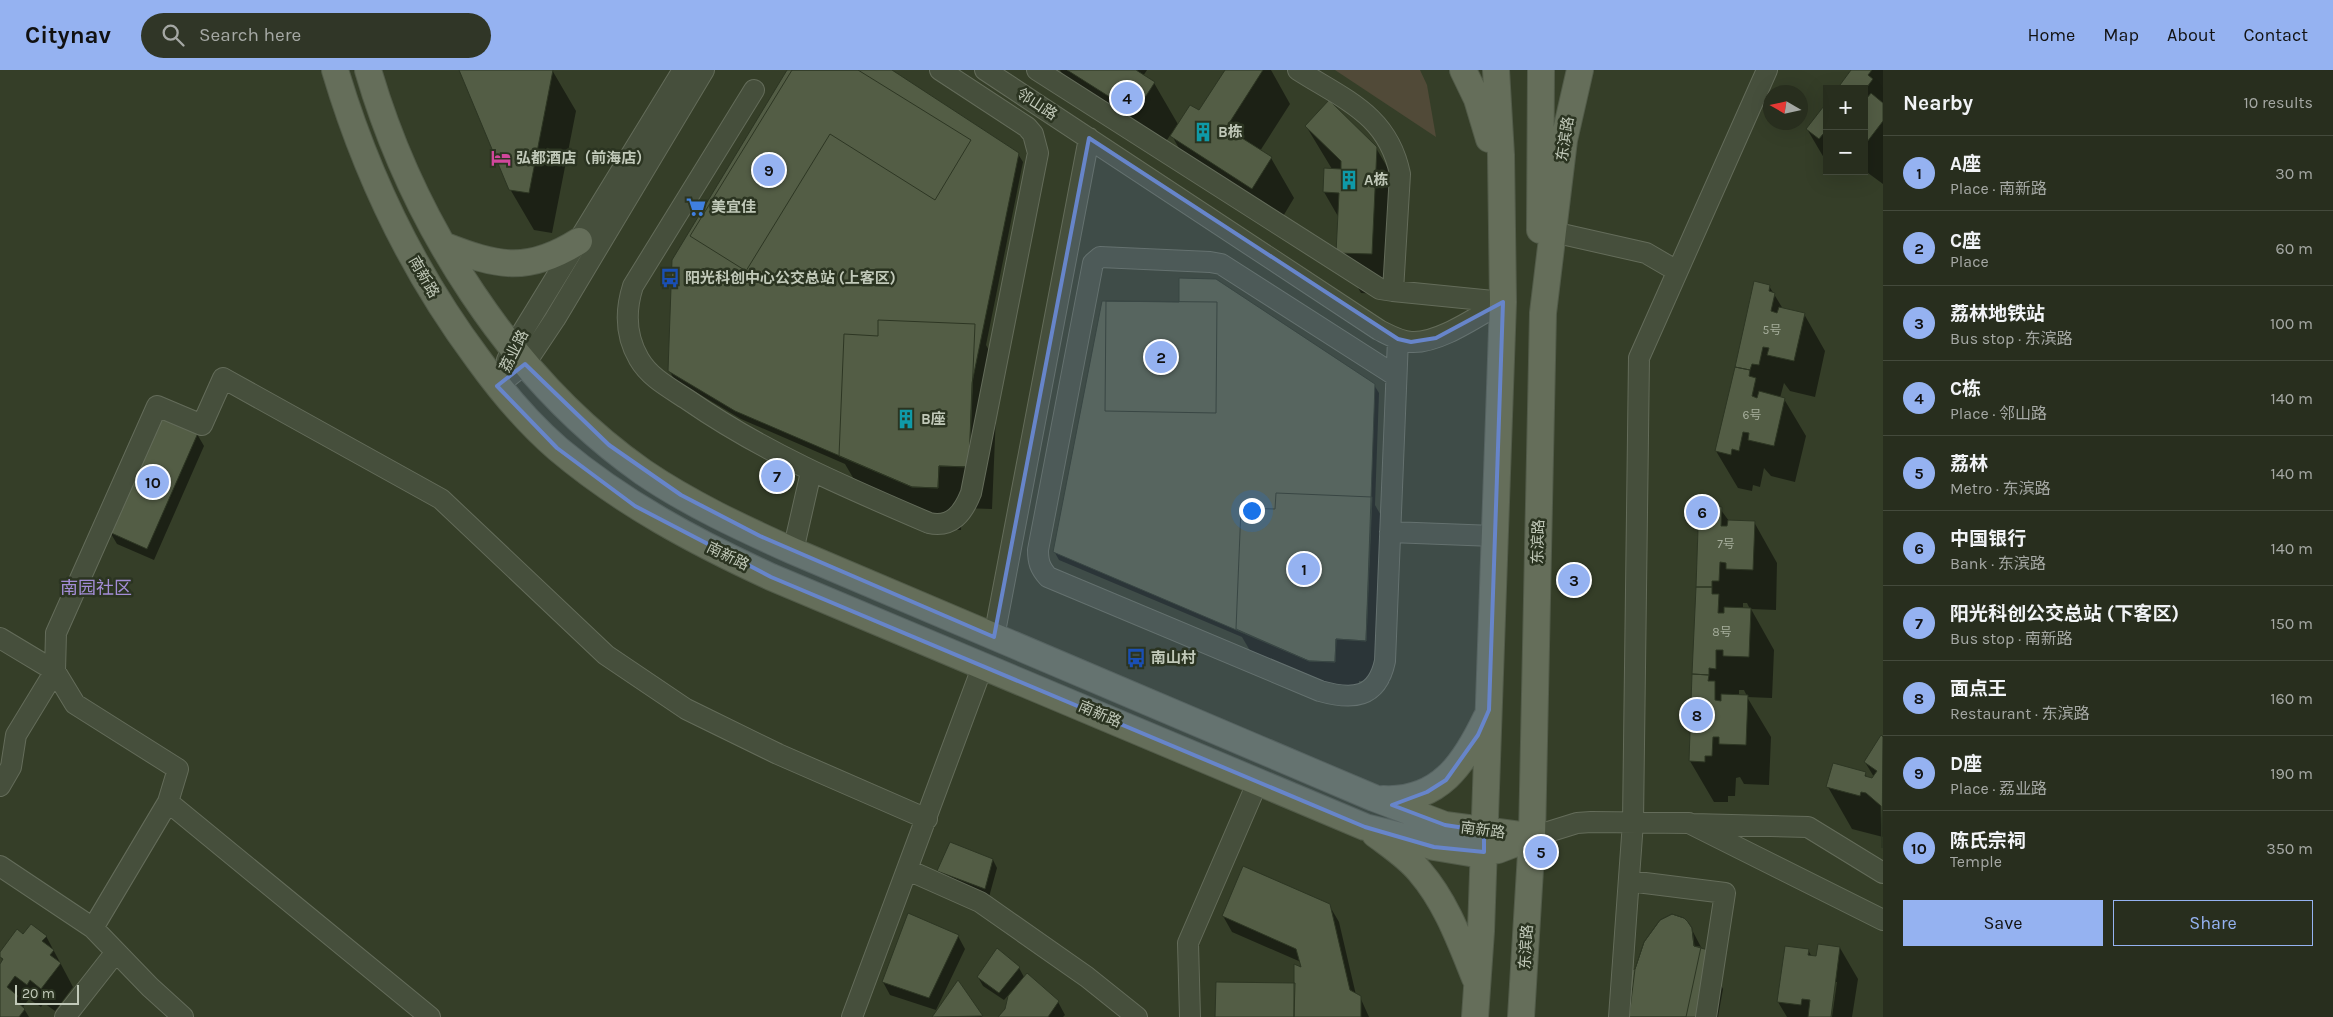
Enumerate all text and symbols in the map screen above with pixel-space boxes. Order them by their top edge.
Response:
search box [141,13,491,58]
text: Citynav [25,21,111,49]
icon: search [159,21,187,49]
text: Search here [199,24,301,46]
text: Home [2027,24,2075,46]
text: Map [2103,24,2139,46]
text: About [2167,24,2216,46]
text: Contact [2244,24,2308,46]
pin: 4 [1111,79,1143,117]
street label: 邻山路 [1013,84,1061,124]
north arrow [1763,85,1808,130]
map controls [1823,85,1868,175]
button: + [1823,85,1868,130]
text: Nearby [1903,91,1973,115]
text: 10 results [2243,93,2313,112]
street label: 东滨路 [1553,115,1577,163]
building icon: B栋 [1192,121,1214,143]
place label: B栋 [1218,123,1243,141]
button: − [1823,130,1868,175]
hotel icon: 弘都酒店（前海店） [490,147,512,169]
place label: 弘都酒店（前海店） [516,149,651,167]
pin: 9 [753,151,785,189]
text: A座 [1950,153,1981,175]
text: 1 [1916,164,1922,183]
text: 30 m [2275,164,2313,183]
building icon: A栋 [1338,169,1360,191]
place label: A栋 [1364,171,1388,189]
text: Place · 南新路 [1950,179,2047,198]
supermarket icon: 美宜佳 [685,196,707,218]
place label: 美宜佳 [711,198,756,216]
text: C座 [1950,230,1981,252]
text: 2 [1914,239,1924,258]
text: 60 m [2276,239,2313,258]
text: Place [1950,252,1989,271]
street label: 南新路 [405,253,443,301]
bus stop icon: 阳光科创中心公交总站 (上客区) [659,267,681,289]
place label: 阳光科创中心公交总站 (上客区) [685,269,896,287]
text: 荔林地铁站 [1950,303,2045,325]
text: 3 [1914,314,1924,333]
text: 100 m [2270,314,2313,333]
house number: 5号 [1763,323,1781,337]
street label: 荔业路 [496,327,532,375]
text: Bus stop · 东滨路 [1950,329,2073,348]
pin: 2 [1145,338,1177,376]
text: C栋 [1950,378,1981,400]
text: 4 [1914,389,1924,408]
text: 140 m [2271,389,2313,408]
text: Place · 邻山路 [1950,404,2047,423]
building icon: B座 [895,408,917,430]
house number: 6号 [1743,408,1761,422]
place label: B座 [921,410,946,428]
text: 荔林 [1950,453,1988,475]
pin: 7 [761,457,793,495]
pin: 10 [137,463,169,501]
text: 5 [1914,464,1924,483]
text: 140 m [2271,464,2313,483]
text: Metro · 东滨路 [1950,479,2051,498]
pin: 6 [1686,493,1718,531]
your location [1239,498,1265,524]
street label: 东滨路 [1529,519,1547,565]
text: 中国银行 [1950,528,2026,550]
house number: 7号 [1717,537,1735,551]
street label: 南新路 [704,538,752,574]
text: 6 [1914,539,1924,558]
text: 140 m [2271,539,2313,558]
pin: 1 [1288,550,1320,588]
text: Bank · 东滨路 [1950,554,2046,573]
pin: 3 [1558,561,1590,599]
district label: 南园社区 [60,577,132,599]
text: 阳光科创公交总站 (下客区) [1950,603,2179,625]
text: 7 [1915,614,1923,633]
text: 150 m [2270,614,2313,633]
house number: 8号 [1712,625,1732,639]
text: Bus stop · 南新路 [1950,629,2073,648]
bus stop icon: 南山村 [1125,647,1147,669]
place label: 南山村 [1151,649,1196,667]
text: 面点王 [1950,678,2007,700]
text: 8 [1914,689,1924,708]
text: 160 m [2270,689,2313,708]
pin: 8 [1681,696,1713,734]
street label: 南新路 [1076,697,1124,731]
text: Restaurant · 东滨路 [1950,704,2090,723]
text: D座 [1950,753,1982,775]
text: 9 [1914,764,1924,783]
text: 190 m [2270,764,2313,783]
text: Place · 荔业路 [1950,779,2047,798]
street label: 南新路 [1460,818,1506,842]
text: 陈氏宗祠 [1950,830,2026,852]
pin: 5 [1525,833,1557,871]
text: 10 [1911,839,1927,858]
text: 350 m [2266,839,2313,858]
text: Temple [1950,852,2002,871]
button: Save [1903,900,2103,946]
button: Share [2113,900,2313,946]
street label: 东滨路 [1516,924,1536,970]
scale bar [15,982,79,1005]
text: 20 m [22,985,55,1002]

